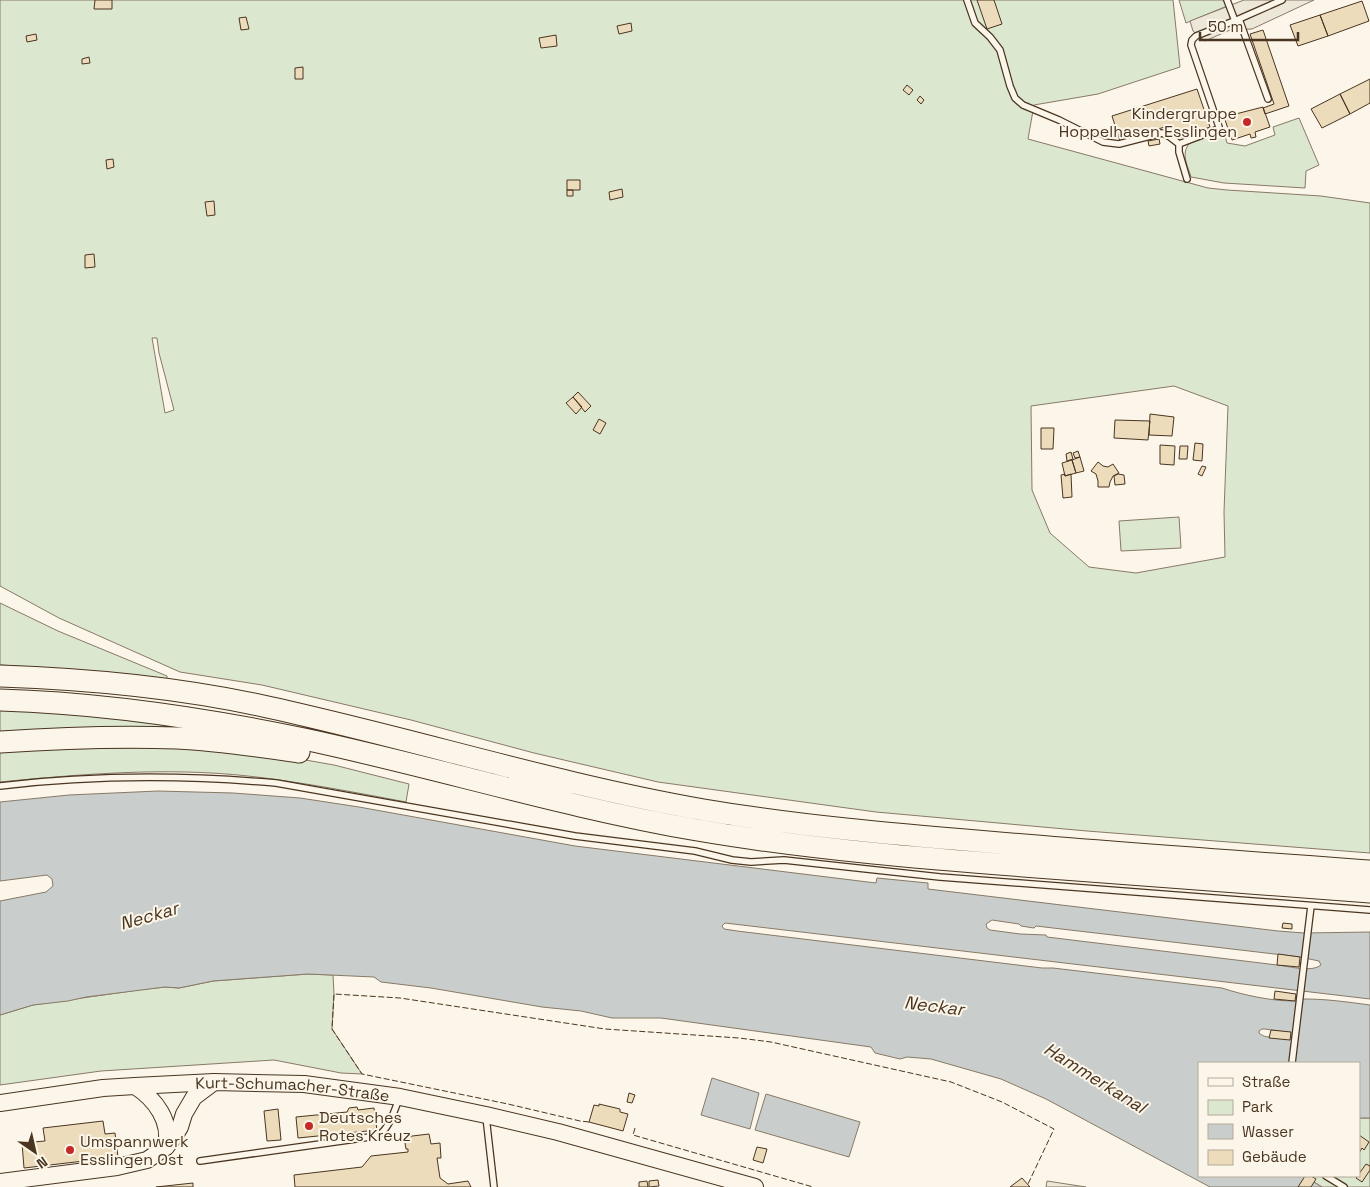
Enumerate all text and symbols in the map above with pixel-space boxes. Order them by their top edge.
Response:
scale bar [1200,10,1298,42]
text: 50 m [1208,17,1243,36]
place label: Kindergruppe Hoppelhasen Esslingen [1059,103,1237,142]
marker: Kindergruppe Hoppelhasen Esslingen [1241,116,1253,128]
water label: Neckar [117,896,183,935]
water label: Neckar [903,990,967,1021]
water label: Hammerkanal [1040,1037,1153,1119]
legend [1198,1062,1360,1177]
street label: Kurt-Schumacher-Straße [195,1072,391,1106]
text: Straße [1242,1072,1291,1091]
text: Park [1242,1097,1273,1116]
place label: Deutsches Rotes Kreuz [319,1107,411,1146]
marker: Deutsches Rotes Kreuz [303,1120,315,1132]
text: Wasser [1242,1122,1294,1141]
north arrow [10,1127,60,1177]
place label: Umspannwerk Esslingen Ost [80,1131,189,1170]
marker: Umspannwerk Esslingen Ost [64,1144,76,1156]
text: Gebäude [1242,1147,1307,1166]
text: N [33,1153,51,1173]

